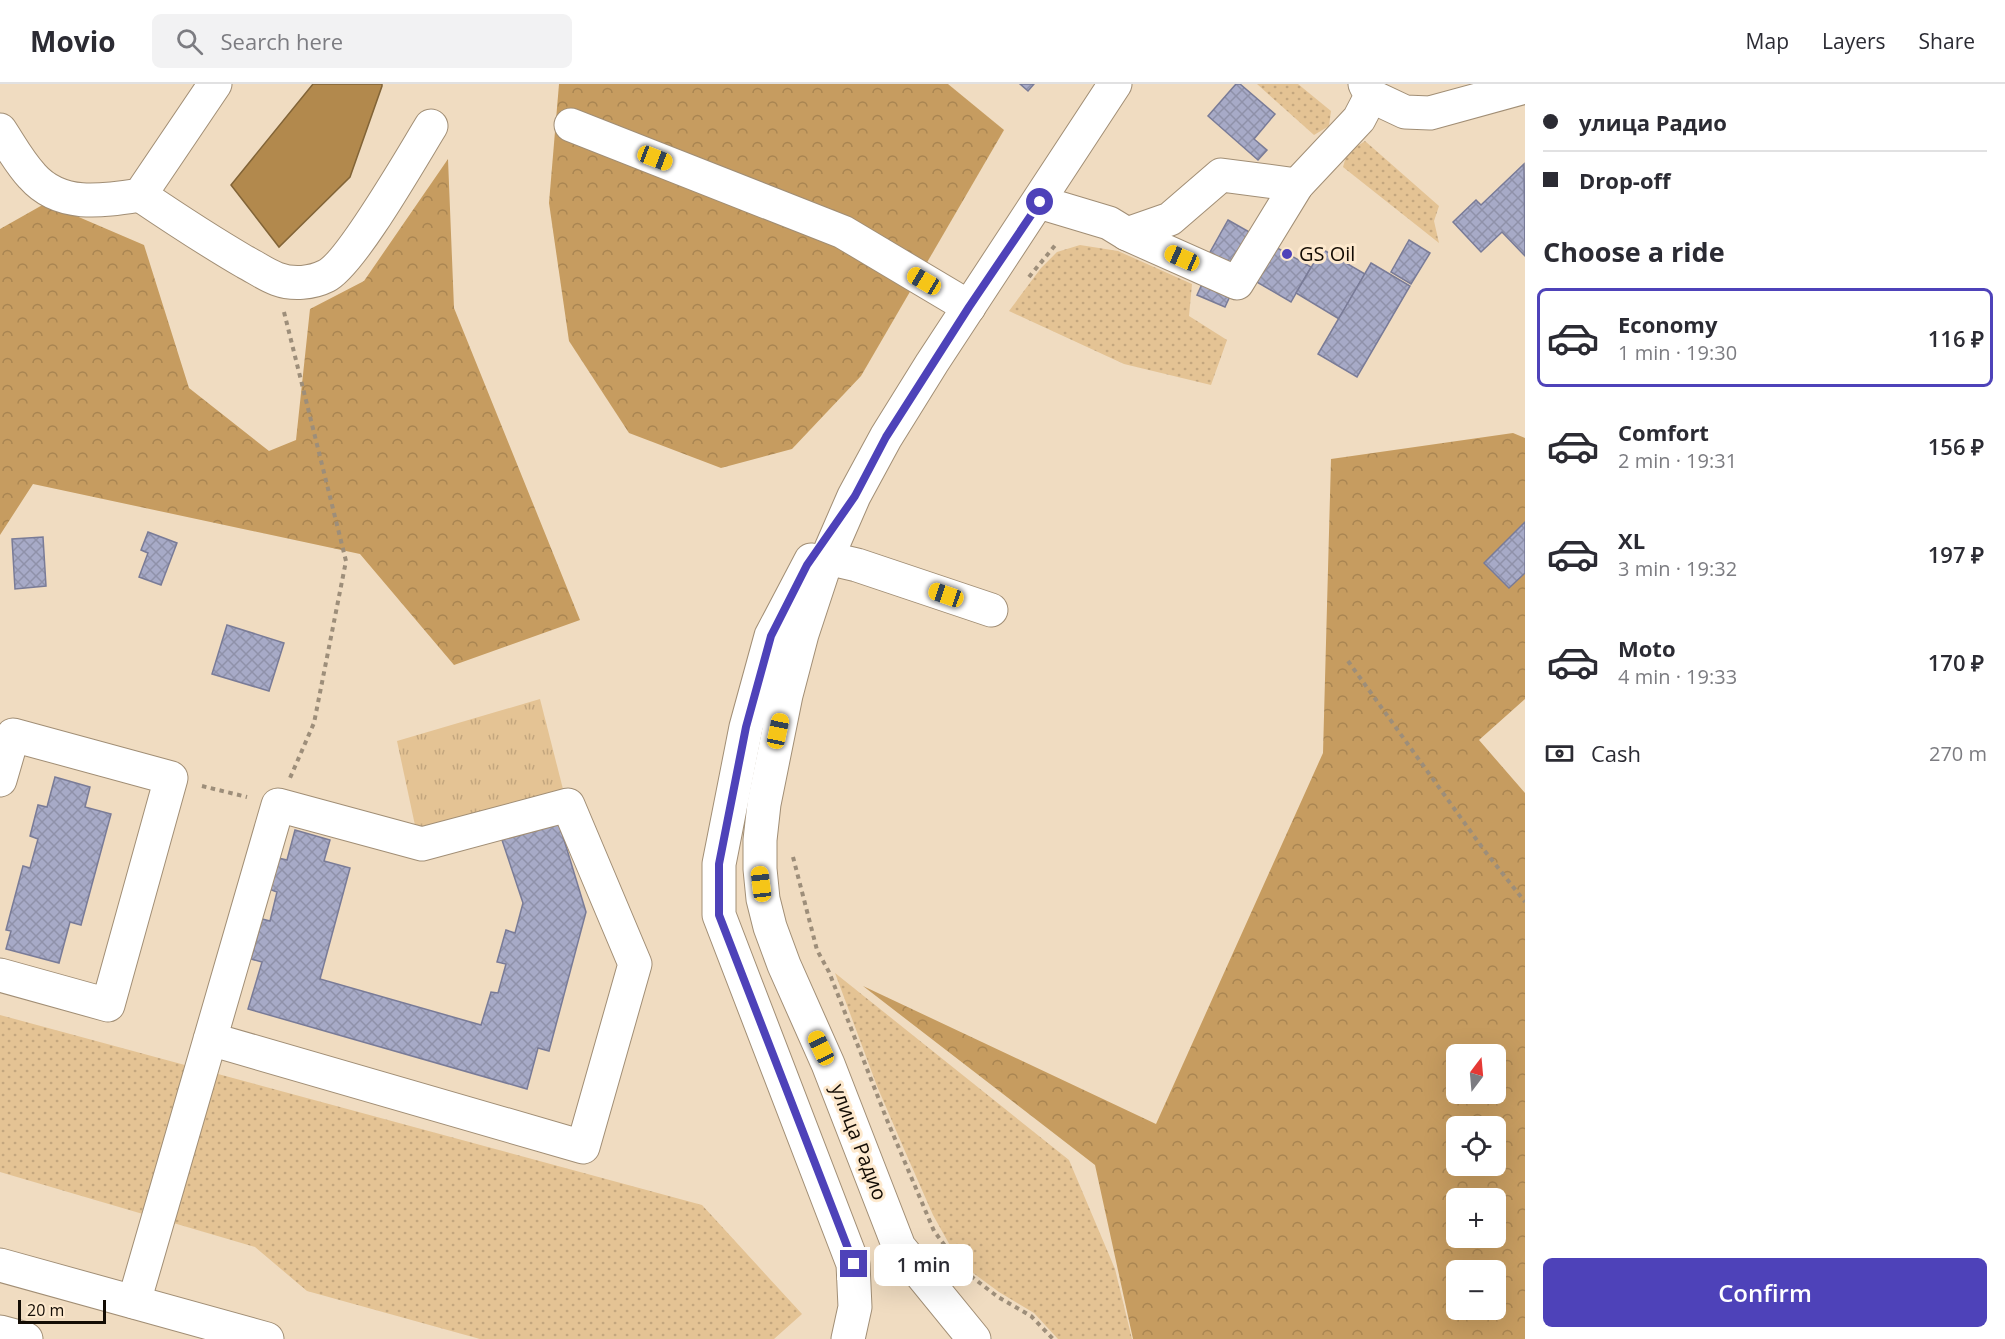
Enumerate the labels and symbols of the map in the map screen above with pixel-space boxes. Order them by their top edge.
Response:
car [635,143,675,173]
route start [1026,188,1053,215]
place label: GS Oil [1299,240,1355,267]
car [1162,242,1202,274]
marker: GS Oil [1280,247,1294,261]
car [904,264,944,298]
car [926,581,966,609]
car [765,712,791,750]
car [750,865,772,903]
car [805,1028,837,1068]
north arrow [1446,1044,1506,1104]
street label: улица Радио [825,1080,894,1204]
callout: 1 min [875,1243,974,1285]
route end [840,1250,867,1277]
scale bar [18,1297,106,1324]

